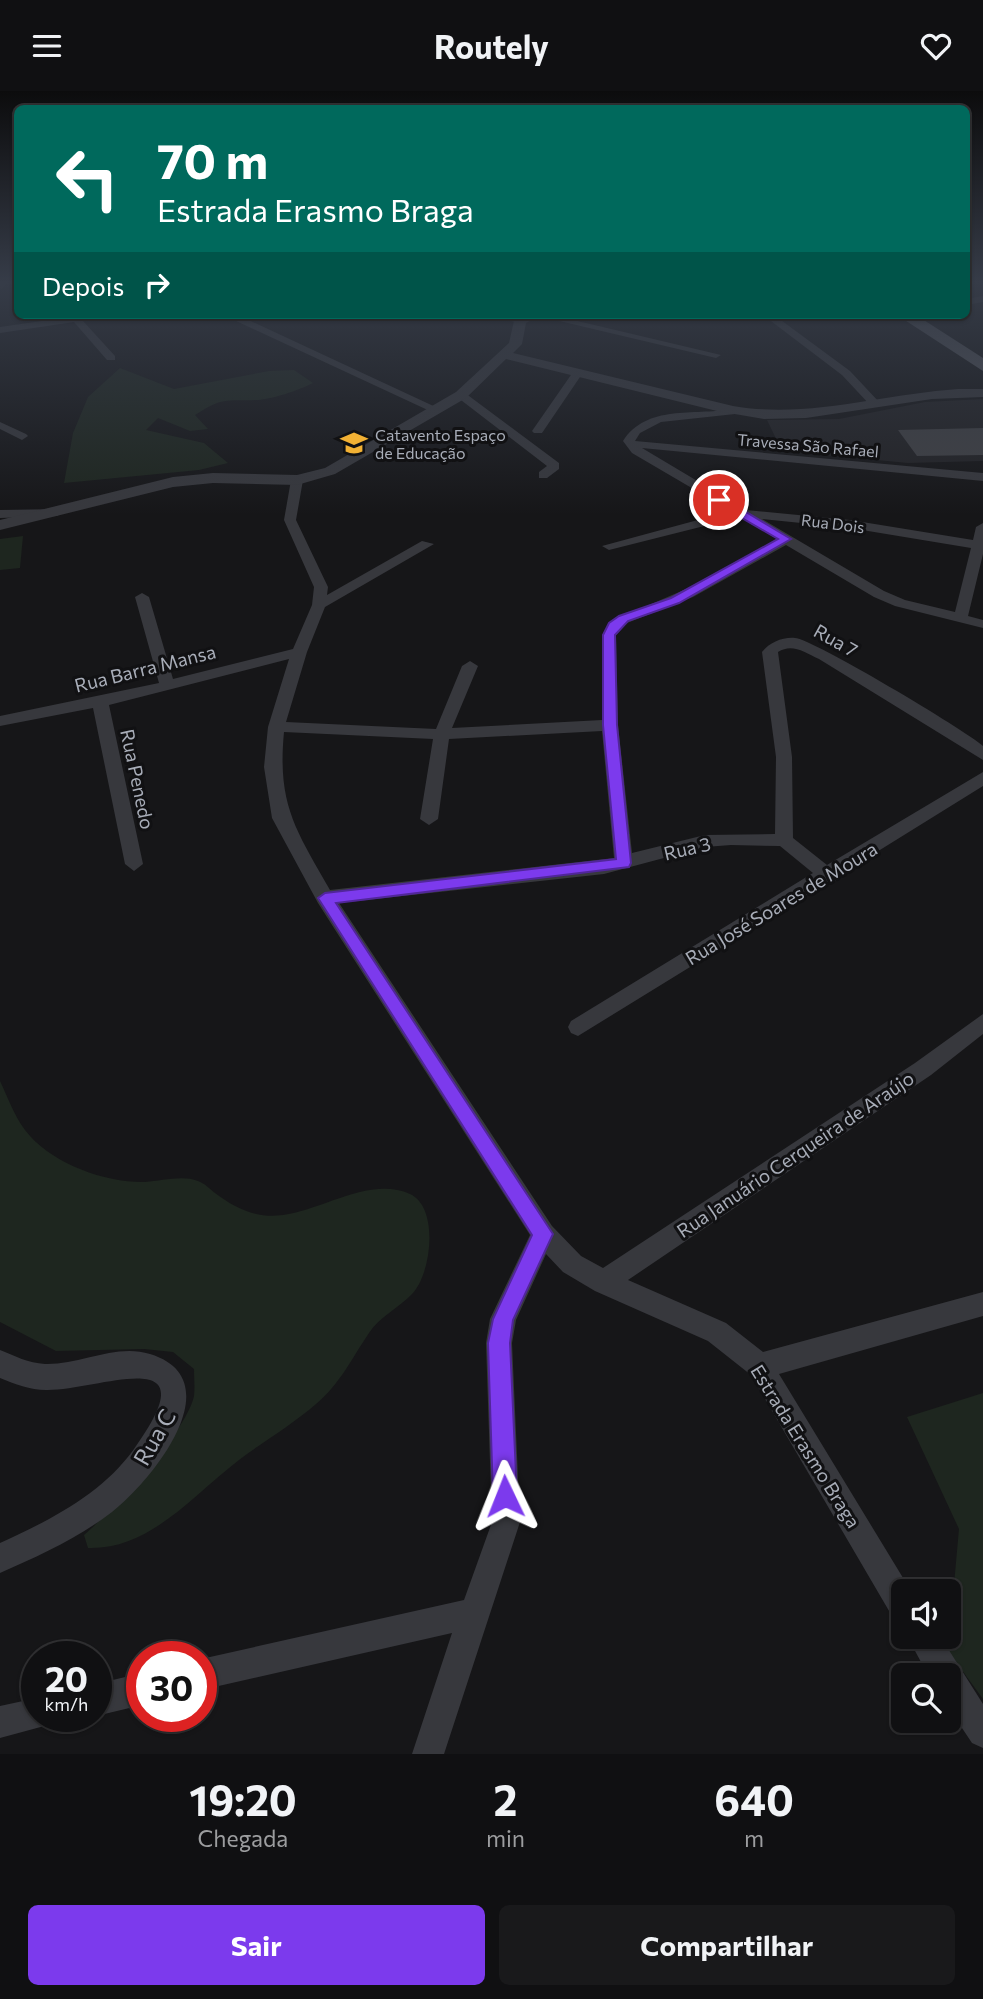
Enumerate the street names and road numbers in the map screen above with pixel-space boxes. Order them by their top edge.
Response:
street label: Travessa São Rafael [736,429,880,461]
street label: Rua Dois [800,510,866,536]
street label: Rua 7 [810,619,862,661]
street label: Rua Barra Mansa [72,639,218,697]
street label: Rua Penedo [116,727,160,831]
street label: Rua 3 [661,831,713,865]
street label: Rua José Soares de Moura [681,837,881,969]
street label: Rua Januário Cerqueira de Araújo [672,1066,918,1242]
street label: Estrada Erasmo Braga [746,1360,866,1532]
street label: Rua C [127,1404,181,1470]

